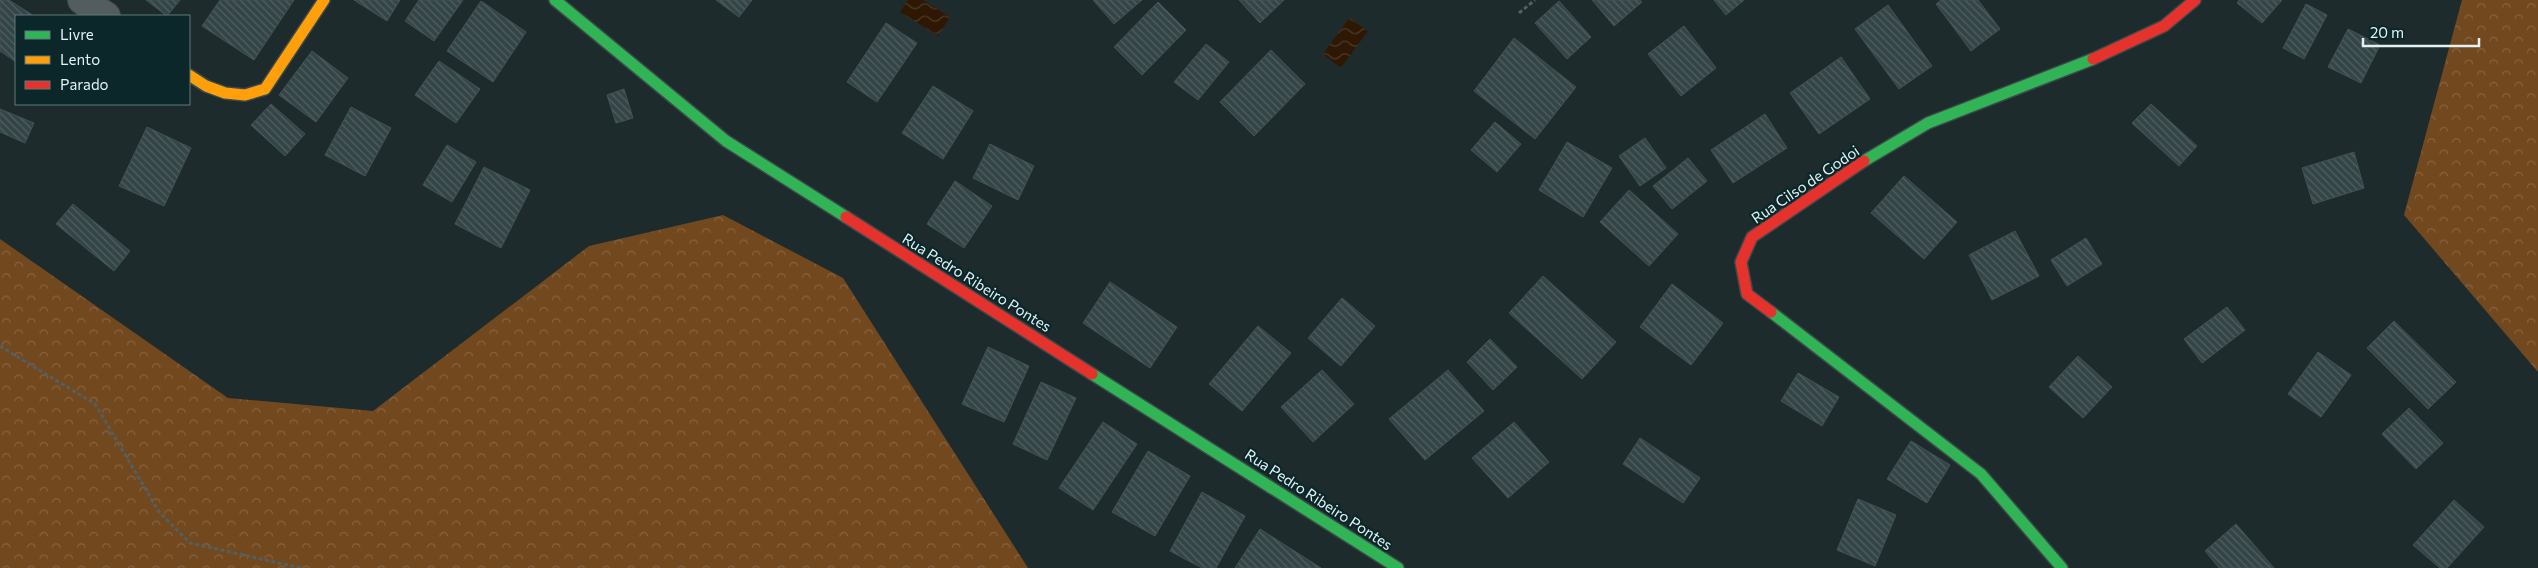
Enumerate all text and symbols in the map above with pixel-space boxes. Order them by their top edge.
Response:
legend [15,15,190,105]
scale bar [2363,15,2479,47]
text: 20 m [2370,23,2404,41]
text: Livre [60,25,94,43]
text: Lento [60,50,100,68]
text: Parado [60,75,109,93]
street label: Rua Cilso de Godoi [1748,141,1862,227]
street label: Rua Pedro Ribeiro Pontes [899,229,1055,335]
street label: Rua Pedro Ribeiro Pontes [1242,445,1396,553]

